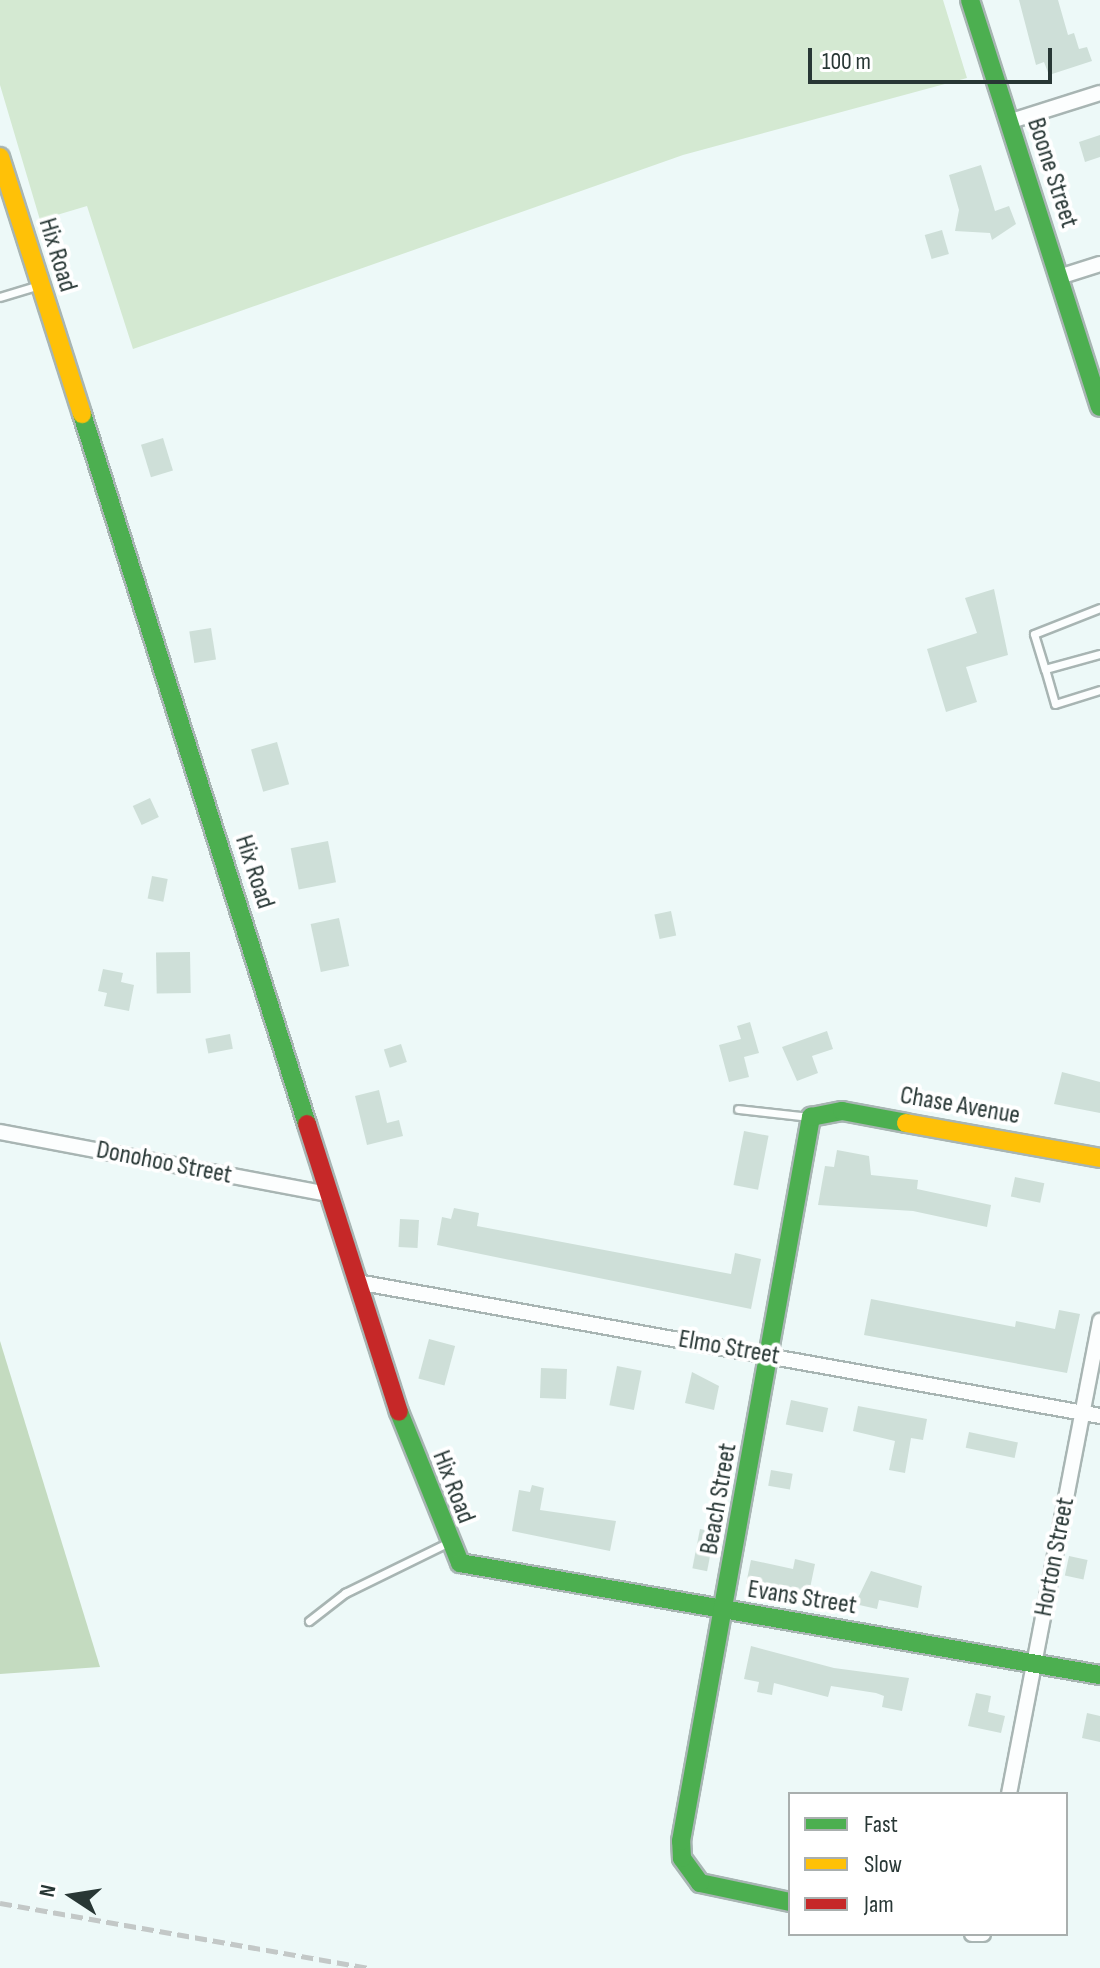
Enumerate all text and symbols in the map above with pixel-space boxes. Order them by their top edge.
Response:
scale bar [812,32,1056,82]
text: 100 m [822,47,871,76]
street label: Boone Street [1020,114,1084,232]
street label: Hix Road [31,214,83,296]
street label: Hix Road [228,831,280,913]
street label: Chase Avenue [898,1080,1022,1132]
street label: Donohoo Street [94,1135,234,1191]
street label: Elmo Street [676,1324,782,1372]
street label: Beach Street [694,1441,744,1557]
street label: Hix Road [425,1446,481,1528]
street label: Horton Street [1028,1495,1082,1619]
street label: Evans Street [745,1574,859,1622]
legend [788,1792,1068,1936]
text: Fast [864,1810,898,1839]
text: Slow [864,1850,902,1879]
north arrow [32,1856,112,1936]
text: N [34,1882,62,1899]
text: Jam [864,1890,894,1919]

